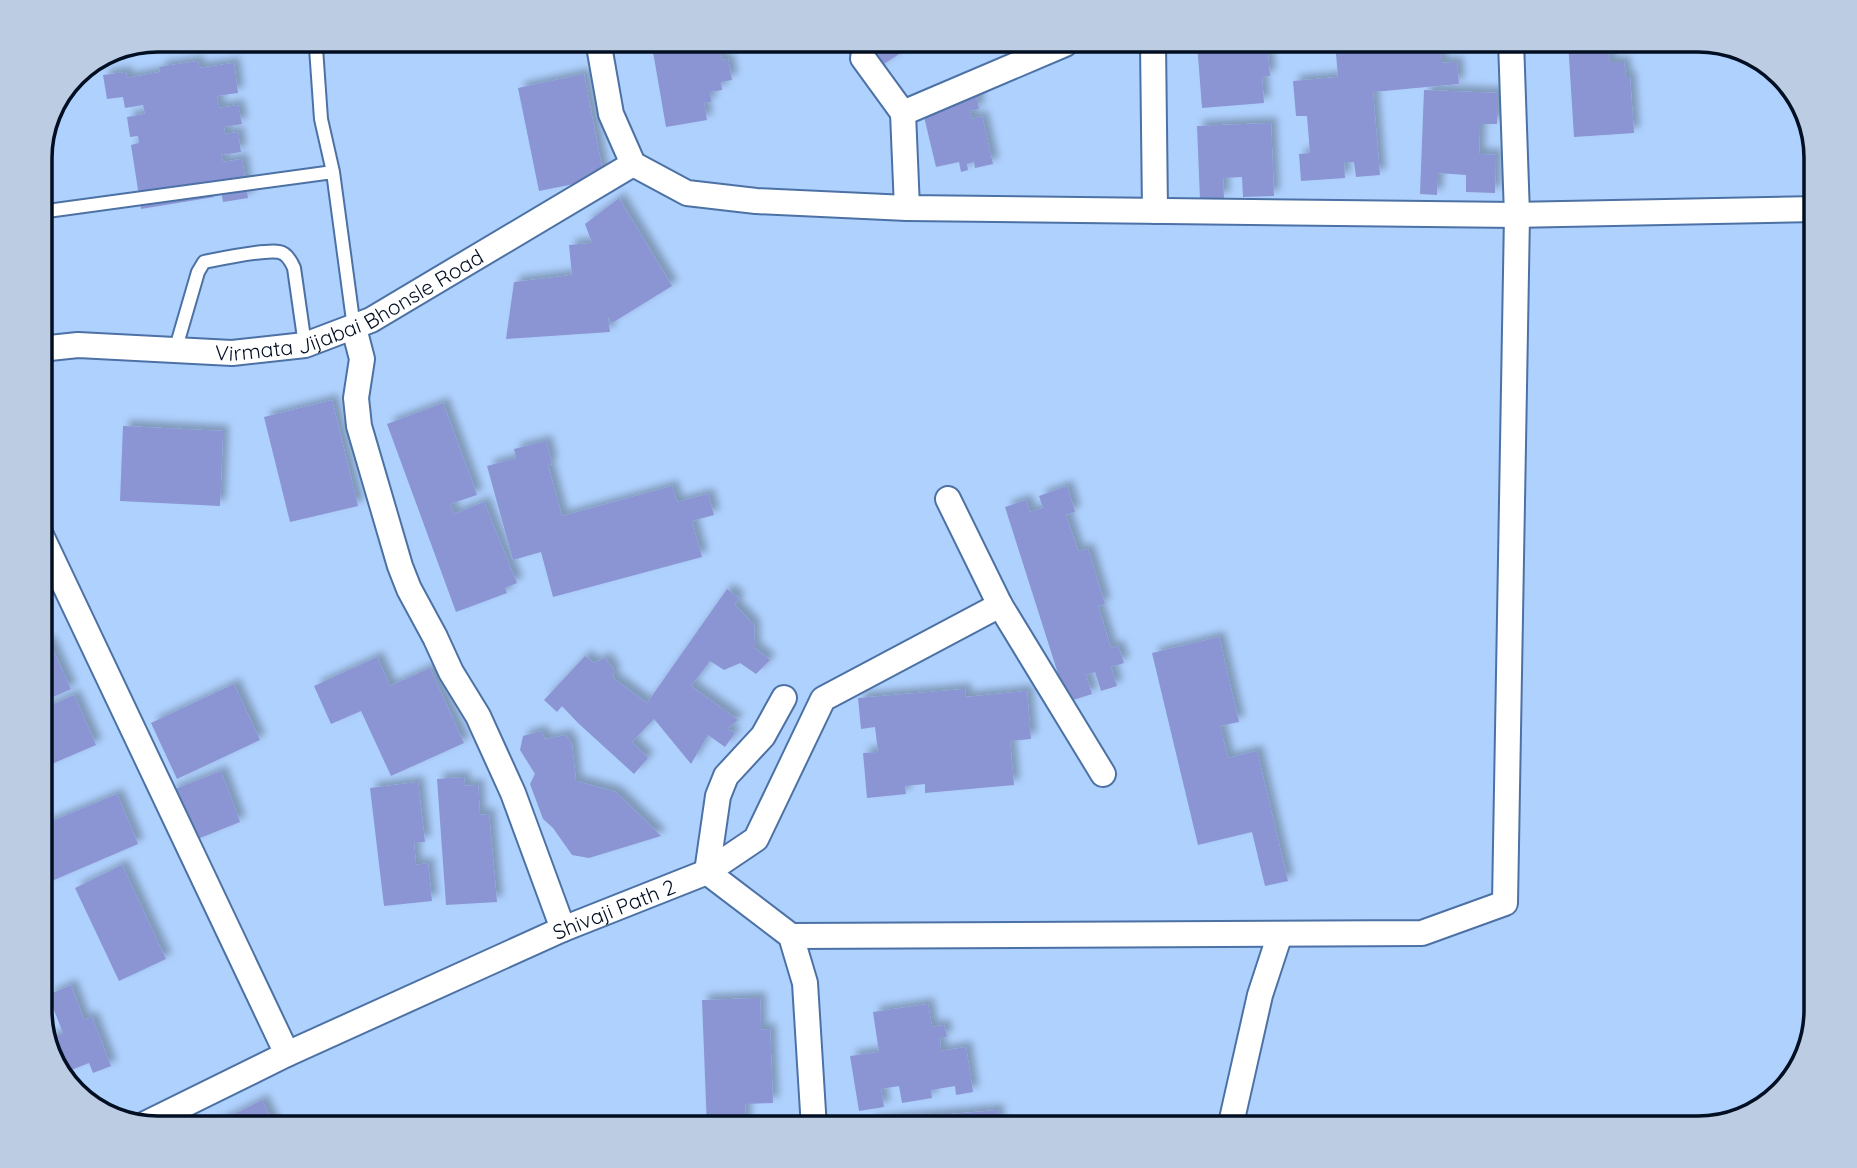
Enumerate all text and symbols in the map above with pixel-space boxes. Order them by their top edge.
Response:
street label: Virmata Jijabai Bhonsle Road [214,243,488,366]
street label: Shivaji Path 2 [548,873,679,945]

